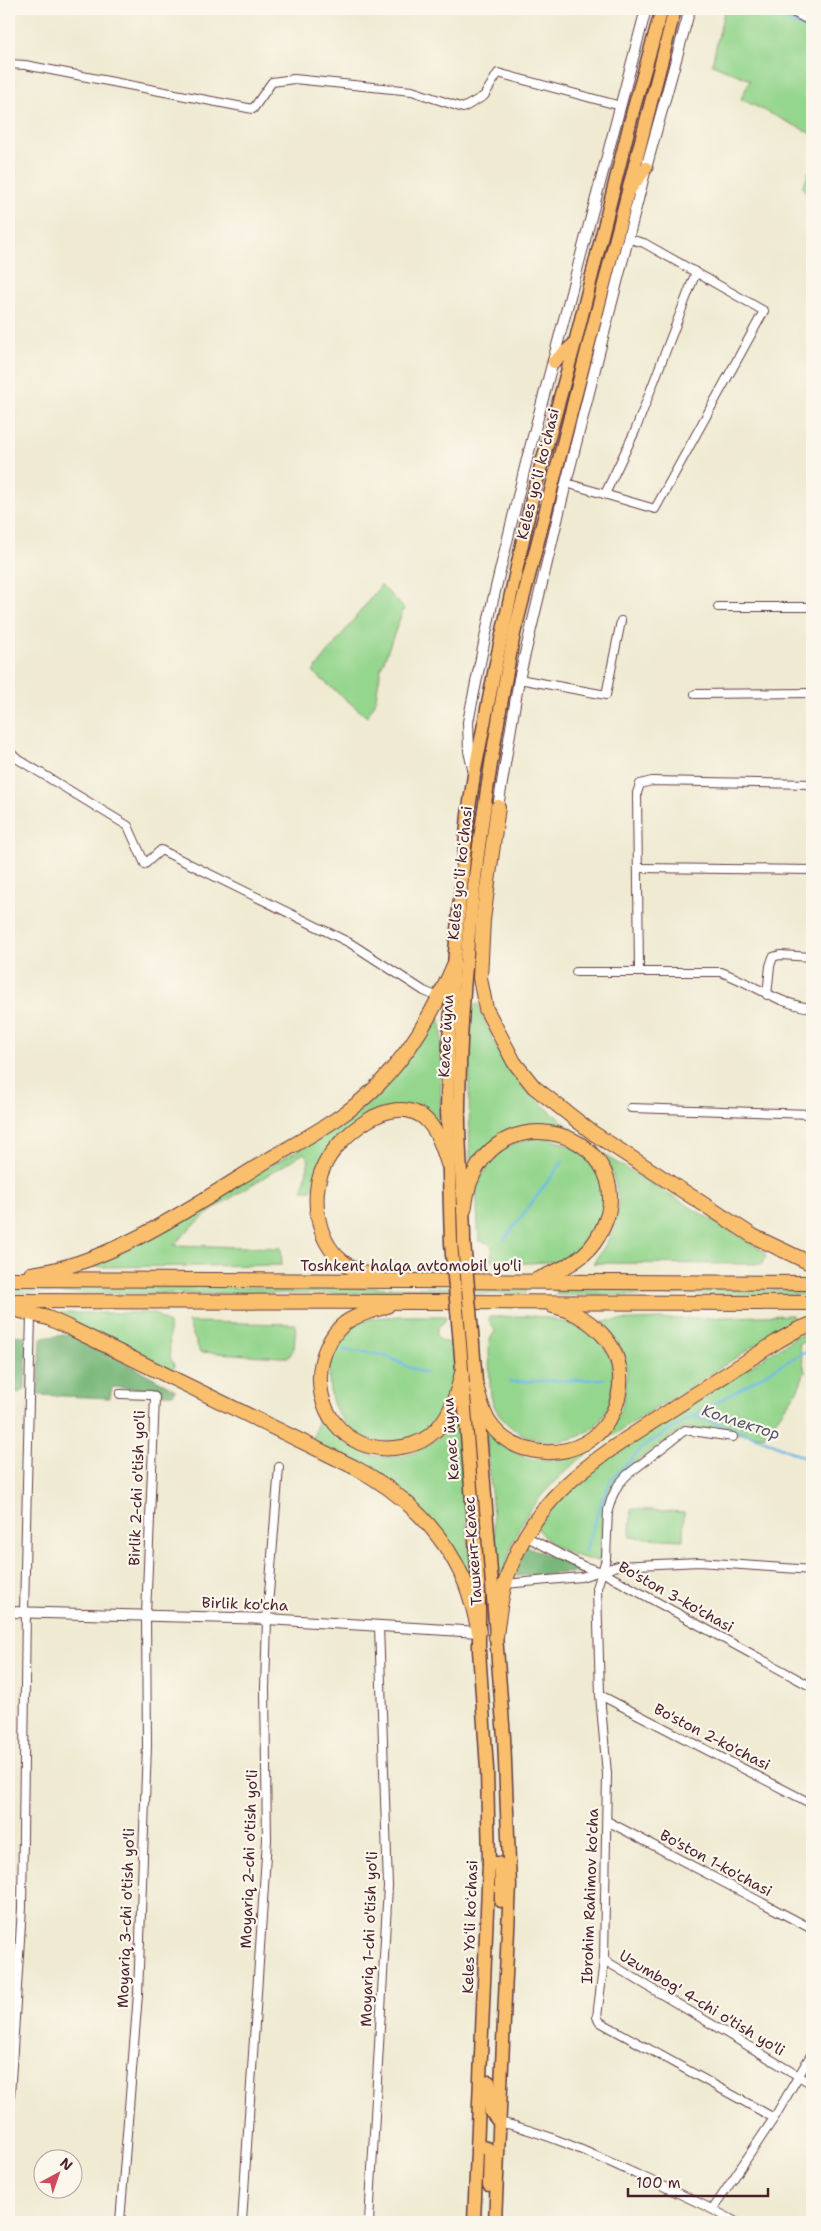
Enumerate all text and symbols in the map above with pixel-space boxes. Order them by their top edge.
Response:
street label: Keles yoʻli koʻchasi [512,406,564,542]
street label: Keles yoʻli koʻchasi [443,805,477,941]
street label: Келес йули [434,994,458,1078]
street label: Toshkent halqa avtomobil yo'li [300,1256,522,1276]
street label: Келес йули [438,1397,464,1481]
water label: Коллектор [699,1399,783,1445]
street label: Birlik 2-chi o'tish yo'li [124,1410,150,1566]
street label: Ташкент-Келес [459,1496,487,1606]
street label: Bo'ston 3-ko'chasi [615,1557,737,1637]
street label: Birlik ko'cha [201,1592,289,1616]
street label: Bo'ston 2-ko'chasi [650,1699,774,1775]
street label: Moyariq 2-chi o'tish yo'li [236,1769,262,1949]
street label: Ibrohim Rahimov ko'cha [577,1807,603,1984]
street label: Bo'ston 1-ko'chasi [656,1825,776,1901]
street label: Moyariq 3-chi o'tish yo'li [113,1828,139,2008]
street label: Moyariq 1-chi o'tish yo'li [356,1851,382,2027]
street label: Keles Yoʻli koʻchasi [458,1860,482,1994]
street label: Uzumbog' 4-chi o'tish yo'li [615,1945,789,2061]
north arrow [32,2148,82,2198]
text: N [56,2154,76,2175]
scale bar [628,2166,768,2198]
text: 100 m [636,2173,681,2193]

